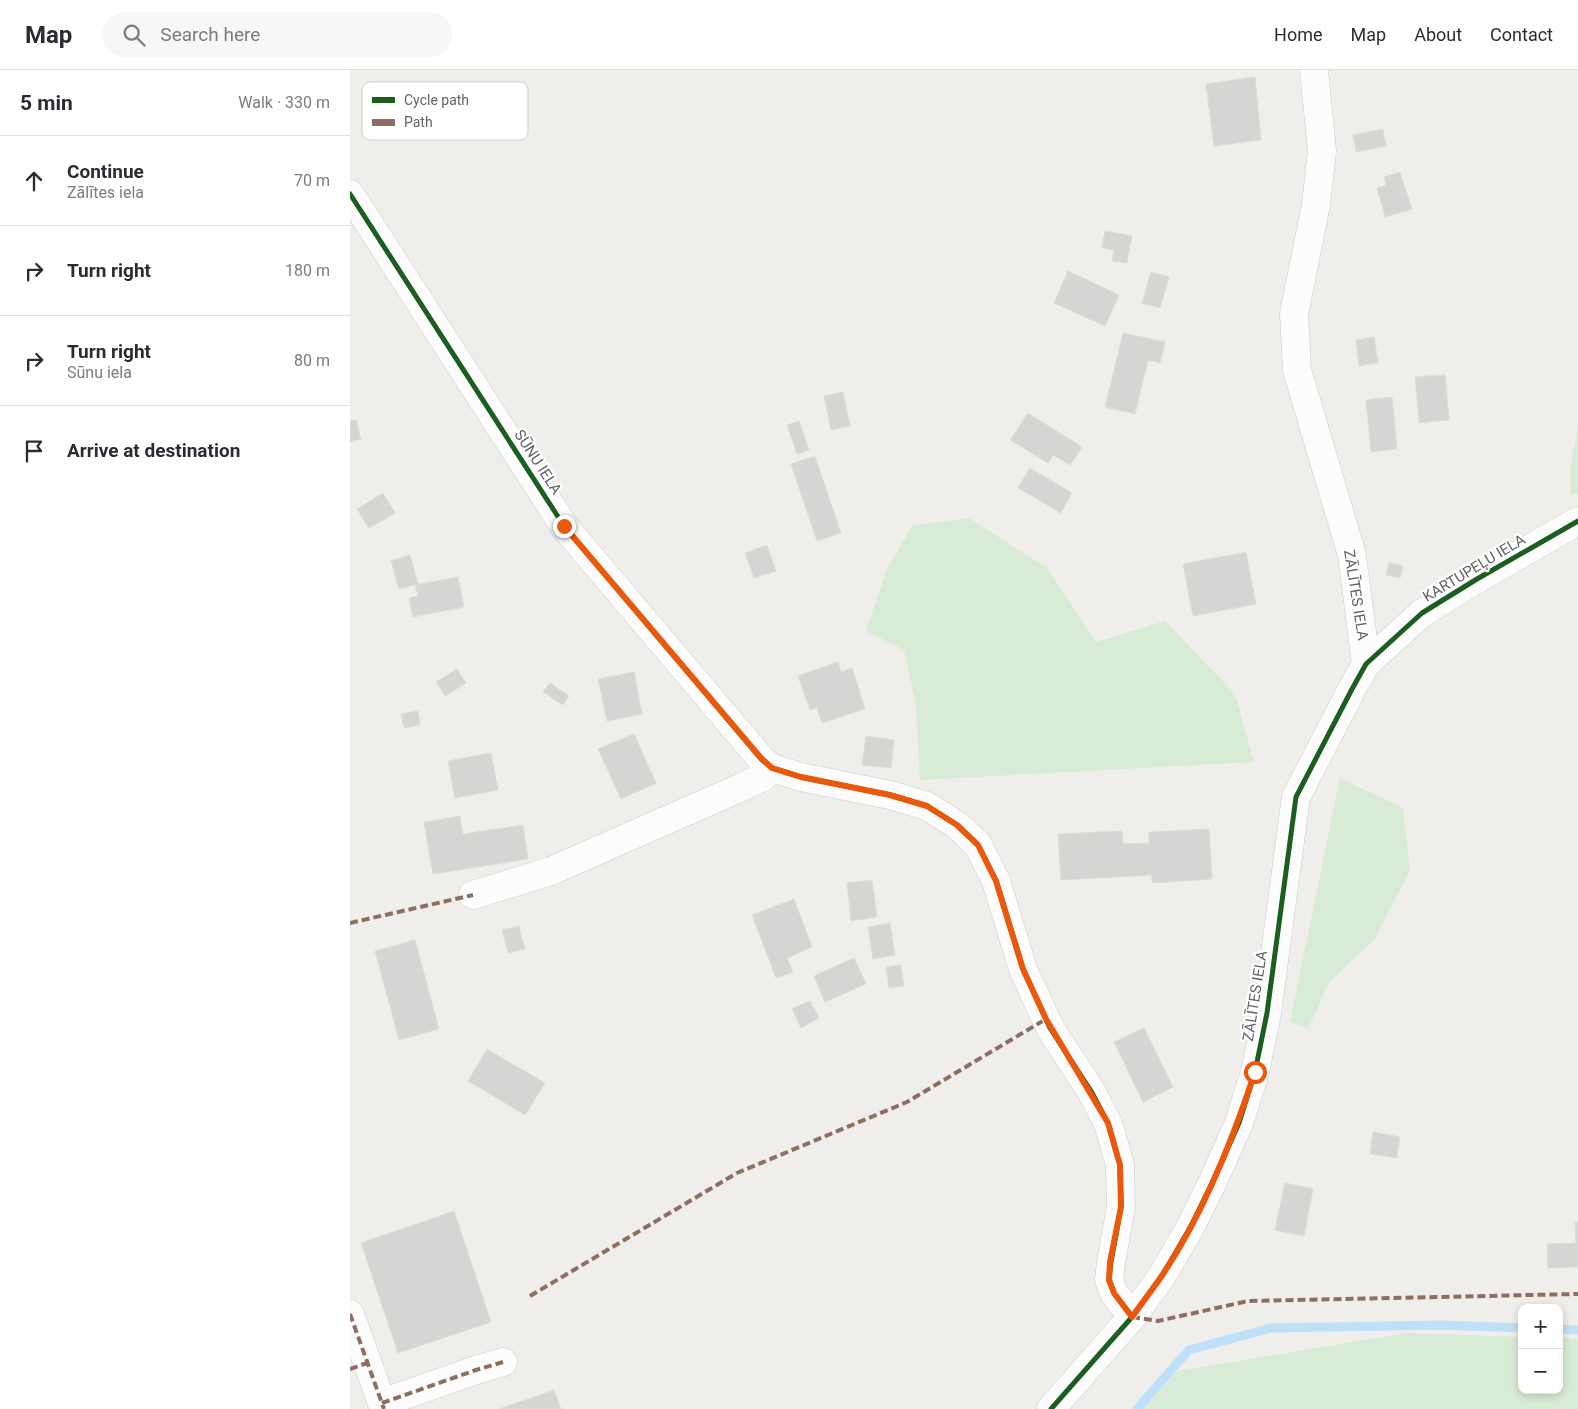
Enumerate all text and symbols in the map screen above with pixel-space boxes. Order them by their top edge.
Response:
search box [102,12,452,57]
text: Map [25,21,72,49]
icon: search [120,21,148,49]
text: Search here [160,23,260,46]
text: Home [1274,24,1323,45]
text: Map [1351,24,1386,45]
text: About [1414,24,1462,45]
text: Contact [1490,24,1553,45]
legend [362,82,528,140]
text: 5 min [20,91,73,115]
text: Cycle path [404,92,469,108]
text: Walk · 330 m [238,93,330,112]
text: Path [404,114,433,130]
text: Continue [67,160,144,183]
icon: ahead [20,167,48,195]
text: 70 m [294,171,330,190]
text: Zālītes iela [67,183,144,202]
icon: right [20,257,48,285]
text: Turn right [67,259,151,282]
text: 180 m [285,261,330,280]
text: Turn right [67,340,151,363]
icon: right [20,347,48,375]
text: 80 m [294,351,330,370]
text: Sūnu iela [67,363,132,382]
street label: SŪNU IELA [510,426,566,498]
icon: arrive [20,437,48,465]
text: Arrive at destination [67,439,240,462]
route end [553,515,576,538]
street label: KARTUPEĻU IELA [1420,530,1529,606]
street label: ZĀLĪTES IELA [1340,548,1372,642]
street label: ZĀLĪTES IELA [1239,949,1271,1043]
route start [1244,1061,1267,1084]
map controls [1518,1304,1563,1394]
button: + [1518,1304,1563,1349]
button: − [1518,1349,1563,1394]

